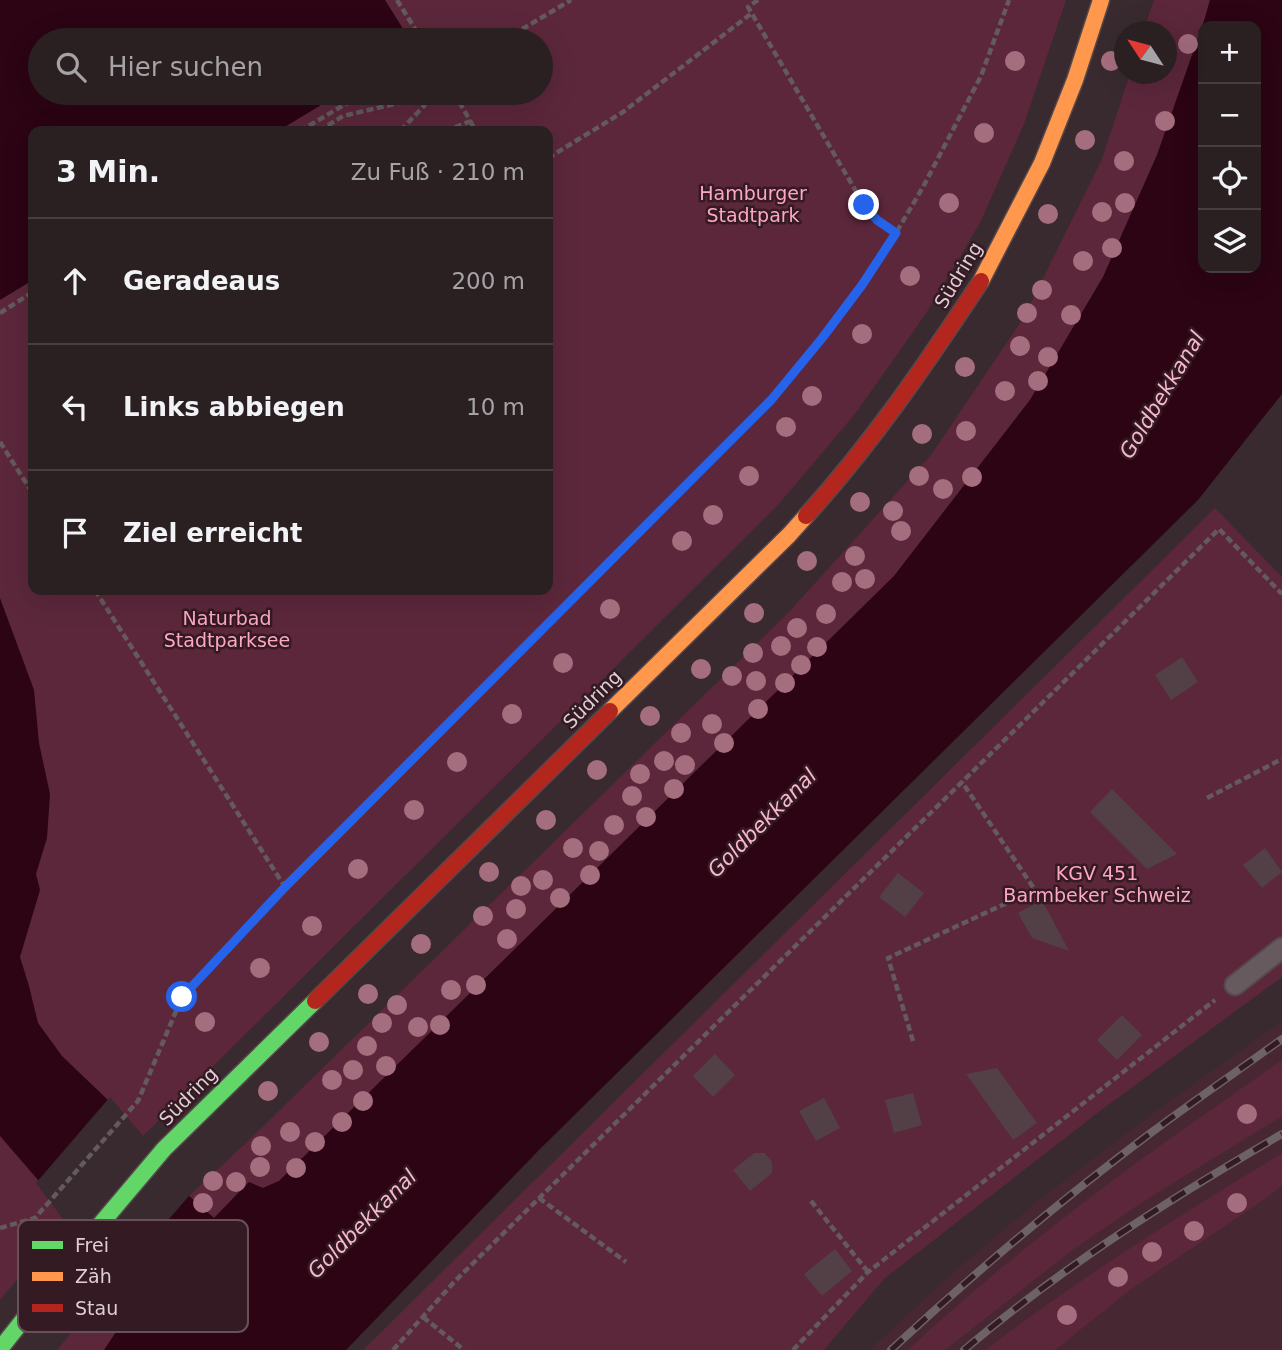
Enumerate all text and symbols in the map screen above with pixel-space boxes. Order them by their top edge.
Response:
north arrow [1114,21,1177,84]
map controls [1198,21,1261,273]
button: + [1198,21,1261,84]
search box [28,28,553,105]
icon: search [52,48,90,86]
text: Hier suchen [108,52,263,82]
button: − [1198,84,1261,147]
button: locate [1198,147,1261,210]
text: 3 Min. [56,154,160,189]
text: Zu Fuß · 210 m [351,159,525,185]
park label: Hamburger Stadtpark [699,182,807,226]
route end [848,189,879,220]
button: layers [1198,210,1261,273]
street label: Südring [930,238,986,312]
icon: ahead [56,262,94,300]
text: Geradeaus [123,266,280,296]
text: 200 m [451,268,525,294]
water label: Goldbekkanal [1115,327,1209,463]
icon: left [56,388,94,426]
text: Links abbiegen [123,392,345,422]
text: 10 m [466,394,525,420]
icon: arrive [56,514,94,552]
text: Ziel erreicht [123,518,303,548]
park label: Naturbad Stadtparksee [164,607,290,651]
street label: Südring [558,665,626,733]
water label: Goldbekkanal [703,764,821,882]
park label: KGV 451 Barmbeker Schweiz [1003,862,1191,906]
route start [166,981,197,1012]
street label: Südring [154,1062,222,1130]
water label: Goldbekkanal [303,1165,421,1283]
legend [18,1220,248,1332]
text: Frei [75,1234,109,1256]
text: Zäh [75,1265,112,1287]
text: Stau [75,1297,118,1319]

